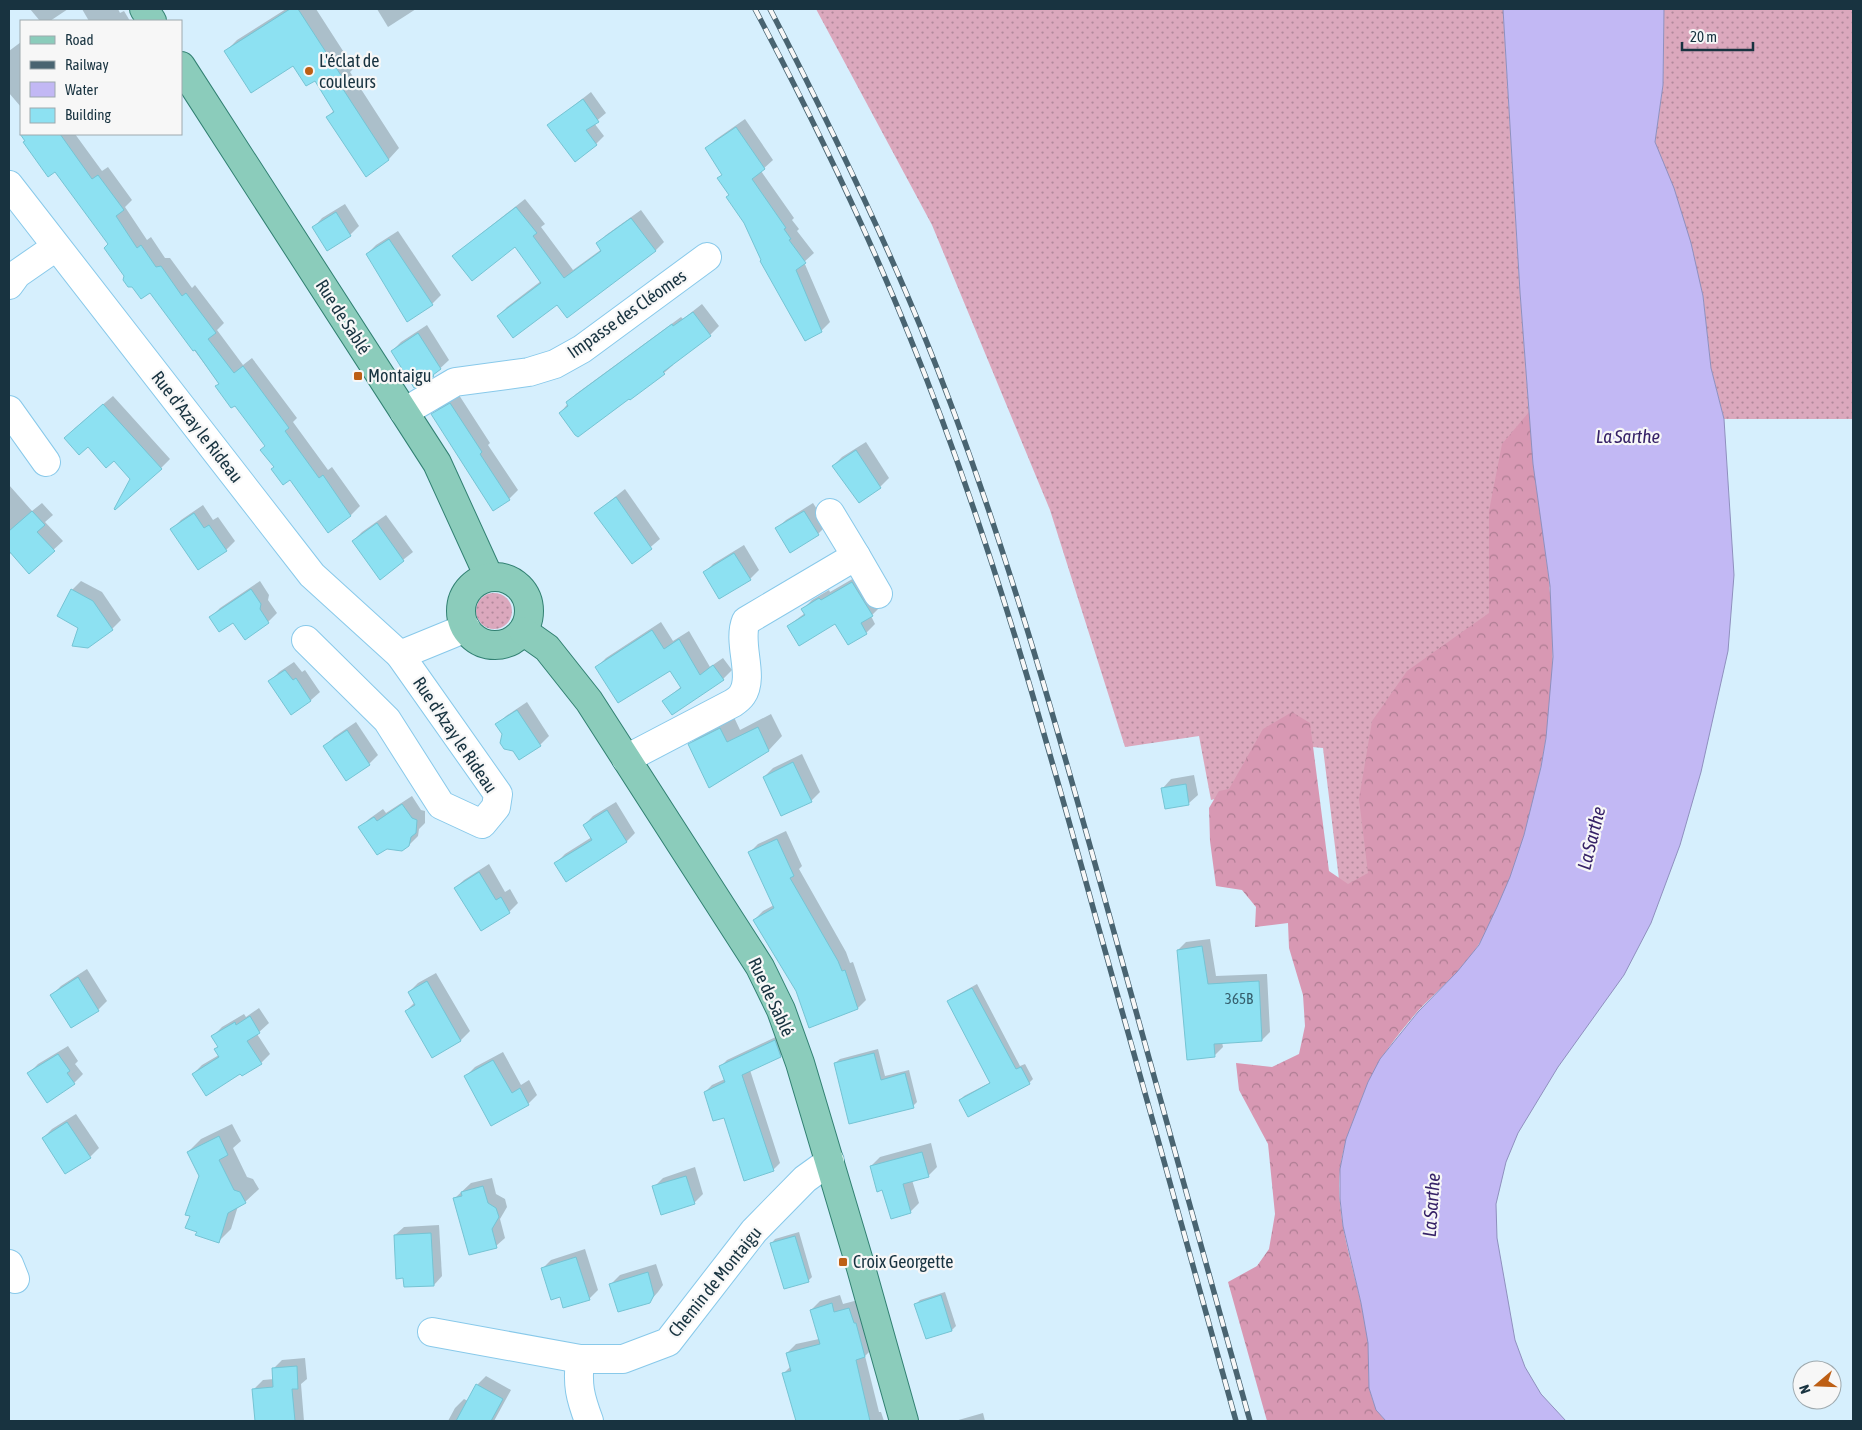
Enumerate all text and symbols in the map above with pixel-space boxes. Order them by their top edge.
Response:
legend [20,20,182,135]
scale bar [1682,20,1753,52]
text: 20 m [1690,28,1717,45]
text: Road [65,31,94,48]
place label: L'éclat de couleurs [319,50,380,92]
text: Railway [65,56,109,73]
marker: L'éclat de couleurs [303,65,315,77]
text: Water [65,81,98,98]
text: Building [65,106,111,123]
street label: Impasse des Cléomes [563,265,690,362]
street label: Rue de Sablé [312,275,375,358]
place label: Montaigu [368,365,431,386]
street label: Rue d'Azay le Rideau [147,367,247,487]
marker: Montaigu [352,370,364,382]
water label: La Sarthe [1596,425,1660,447]
street label: Rue d'Azay le Rideau [409,673,502,797]
water label: La Sarthe [1573,804,1609,872]
street label: Rue de Sablé [744,954,799,1040]
house number: 365B [1225,990,1253,1007]
water label: La Sarthe [1418,1172,1444,1238]
street label: Chemin de Montaigu [664,1222,766,1341]
place label: Croix Georgette [853,1251,954,1272]
marker: Croix Georgette [837,1256,849,1268]
north arrow [1792,1360,1842,1410]
text: N [1796,1383,1814,1396]

